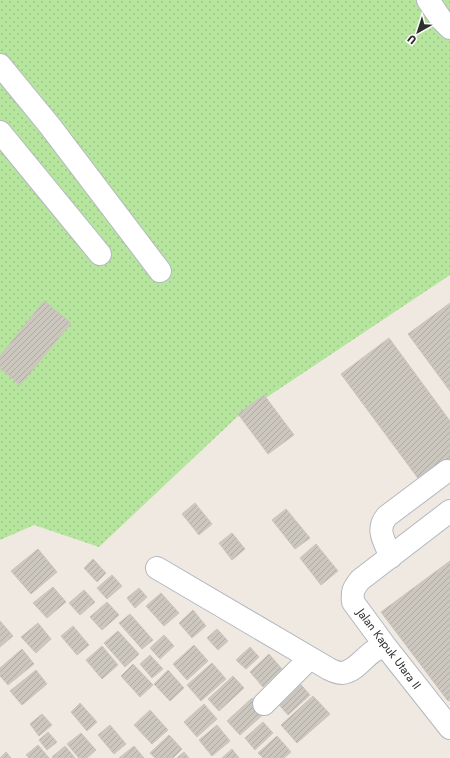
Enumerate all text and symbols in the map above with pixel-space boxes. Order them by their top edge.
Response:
north arrow [398,12,438,52]
text: U [404,31,420,48]
street label: Jalan Kapuk Utara II [351,603,425,693]

